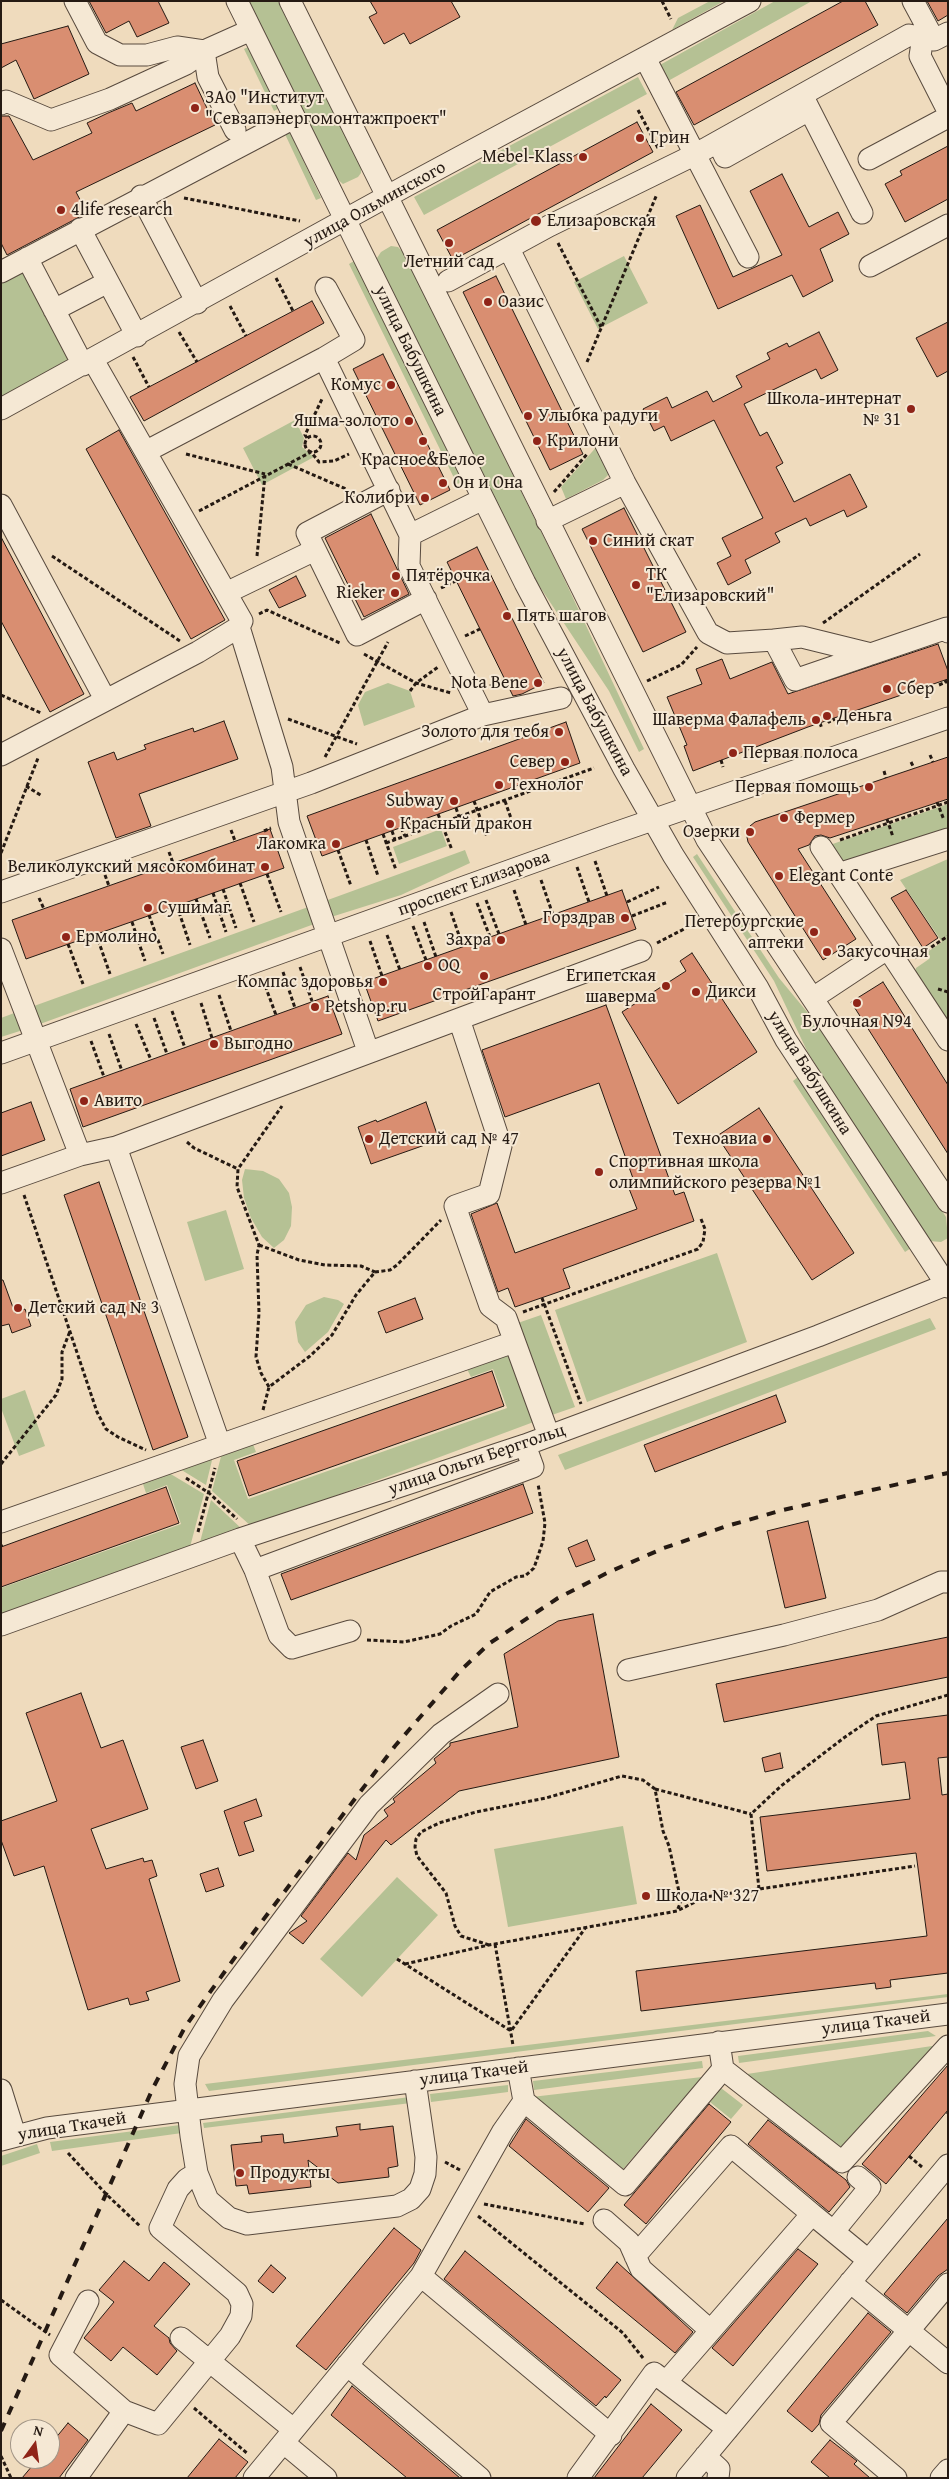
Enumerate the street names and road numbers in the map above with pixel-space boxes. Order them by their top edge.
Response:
street label: улица Ольминского [300,157,450,253]
street label: улица Бабушкина [369,282,451,420]
street label: улица Бабушкина [551,644,637,780]
street label: проспект Елизарова [395,846,553,922]
street label: улица Бабушкина [762,1007,856,1139]
street label: улица Ольги Берггольц [386,1420,568,1500]
street label: улица Ткачей [820,2006,932,2040]
street label: улица Ткачей [418,2057,530,2091]
street label: улица Ткачей [16,2108,128,2146]

